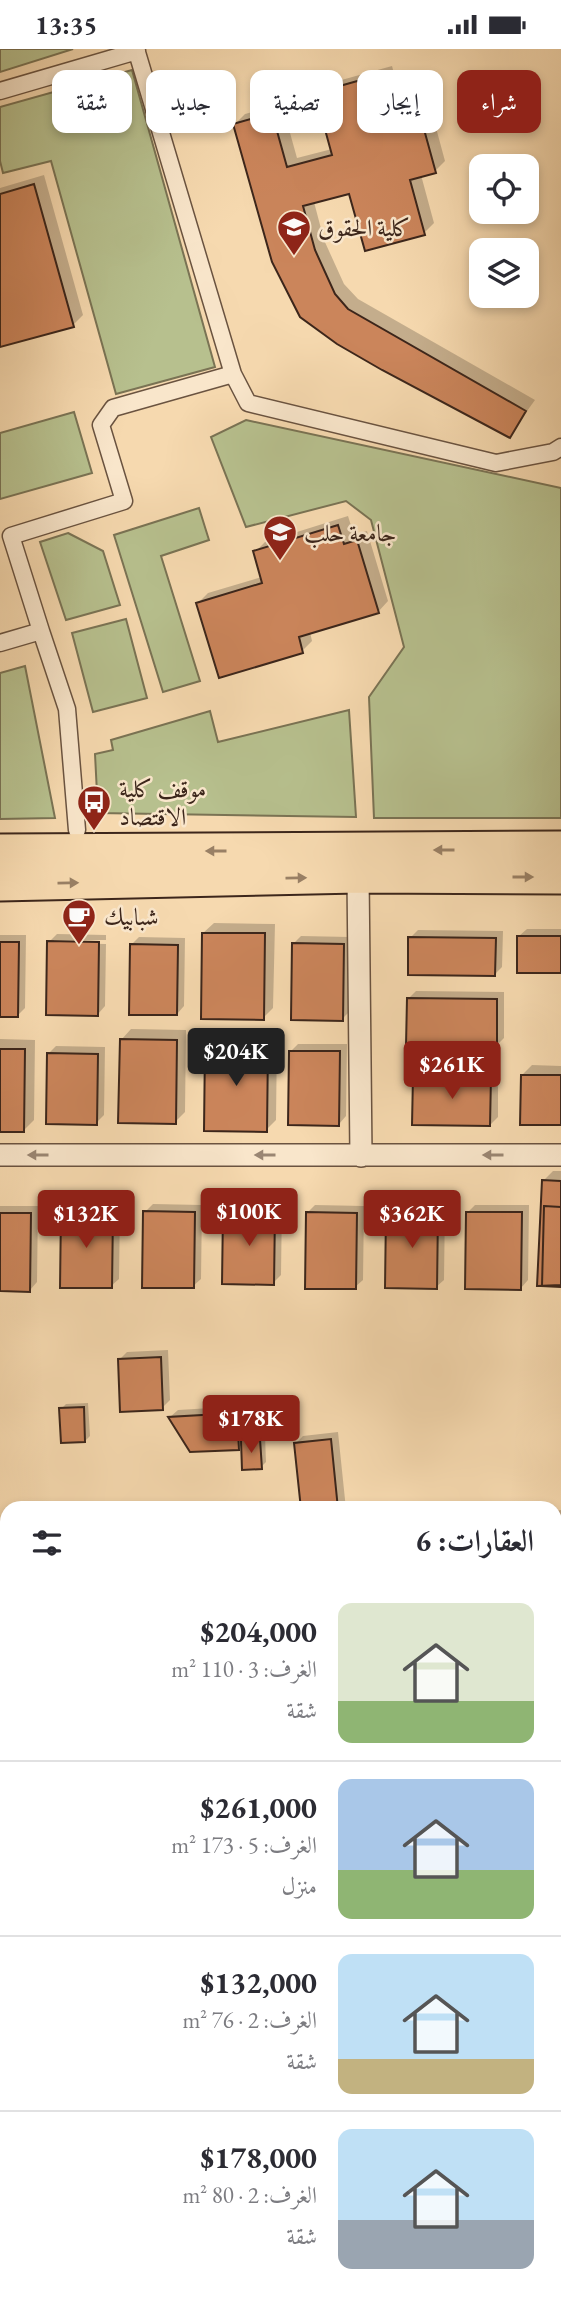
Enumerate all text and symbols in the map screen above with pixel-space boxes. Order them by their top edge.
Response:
text: 13:35 [35,8,97,42]
chip: شقة [52,70,132,133]
chip: جديد [146,70,236,133]
chip: تصفية [250,70,343,133]
chip: إيجار [357,70,443,133]
chip: شراء [457,70,541,133]
map controls [469,154,539,308]
button: locate [469,154,539,224]
school or university icon: كلية الحقوق [275,208,313,257]
place label: كلية الحقوق [318,212,411,243]
button: layers [469,238,539,308]
school or university icon: جامعة حلب [261,513,299,562]
place label: جامعة حلب [304,517,397,549]
place label: موقف كلية الاقتصاد [119,773,206,832]
bus stop icon: موقف كلية الاقتصاد [75,783,113,832]
one-way arrow [433,844,455,856]
one-way arrow [205,845,227,857]
one-way arrow [512,871,534,883]
one-way arrow [285,872,307,883]
one-way arrow [57,878,79,889]
cafe icon: شبابيك [60,897,98,946]
place label: شبابيك [104,901,159,932]
pin: $204K [187,1028,285,1088]
text: $204K [204,1036,268,1066]
pin: $261K [403,1041,501,1101]
text: $261K [420,1049,484,1079]
one-way arrow [27,1149,49,1161]
one-way arrow [254,1149,276,1161]
one-way arrow [482,1149,504,1161]
pin: $100K [200,1189,298,1248]
pin: $132K [37,1191,135,1250]
pin: $362K [363,1191,461,1250]
text: $100K [217,1196,281,1226]
text: $132K [54,1198,118,1228]
text: $362K [380,1198,444,1228]
pin: $178K [202,1395,300,1455]
text: $178K [219,1403,283,1433]
text: العقارات: 6 [415,1521,534,1560]
icon: filters [28,1524,66,1562]
text: $204,000 [201,1612,317,1651]
icon: home [394,1631,478,1715]
text: الغرف: 3 · 110 m² [171,1654,317,1684]
text: شقة [287,1695,317,1725]
text: $261,000 [201,1788,317,1827]
icon: home [394,1807,478,1891]
text: الغرف: 5 · 173 m² [171,1830,317,1860]
text: منزل [282,1871,317,1901]
text: $132,000 [201,1963,317,2002]
icon: home [394,1982,478,2066]
text: الغرف: 2 · 76 m² [182,2005,317,2035]
text: شقة [287,2046,317,2076]
text: $178,000 [201,2138,317,2177]
icon: home [394,2157,478,2241]
text: الغرف: 2 · 80 m² [182,2180,317,2210]
text: شقة [287,2221,317,2251]

